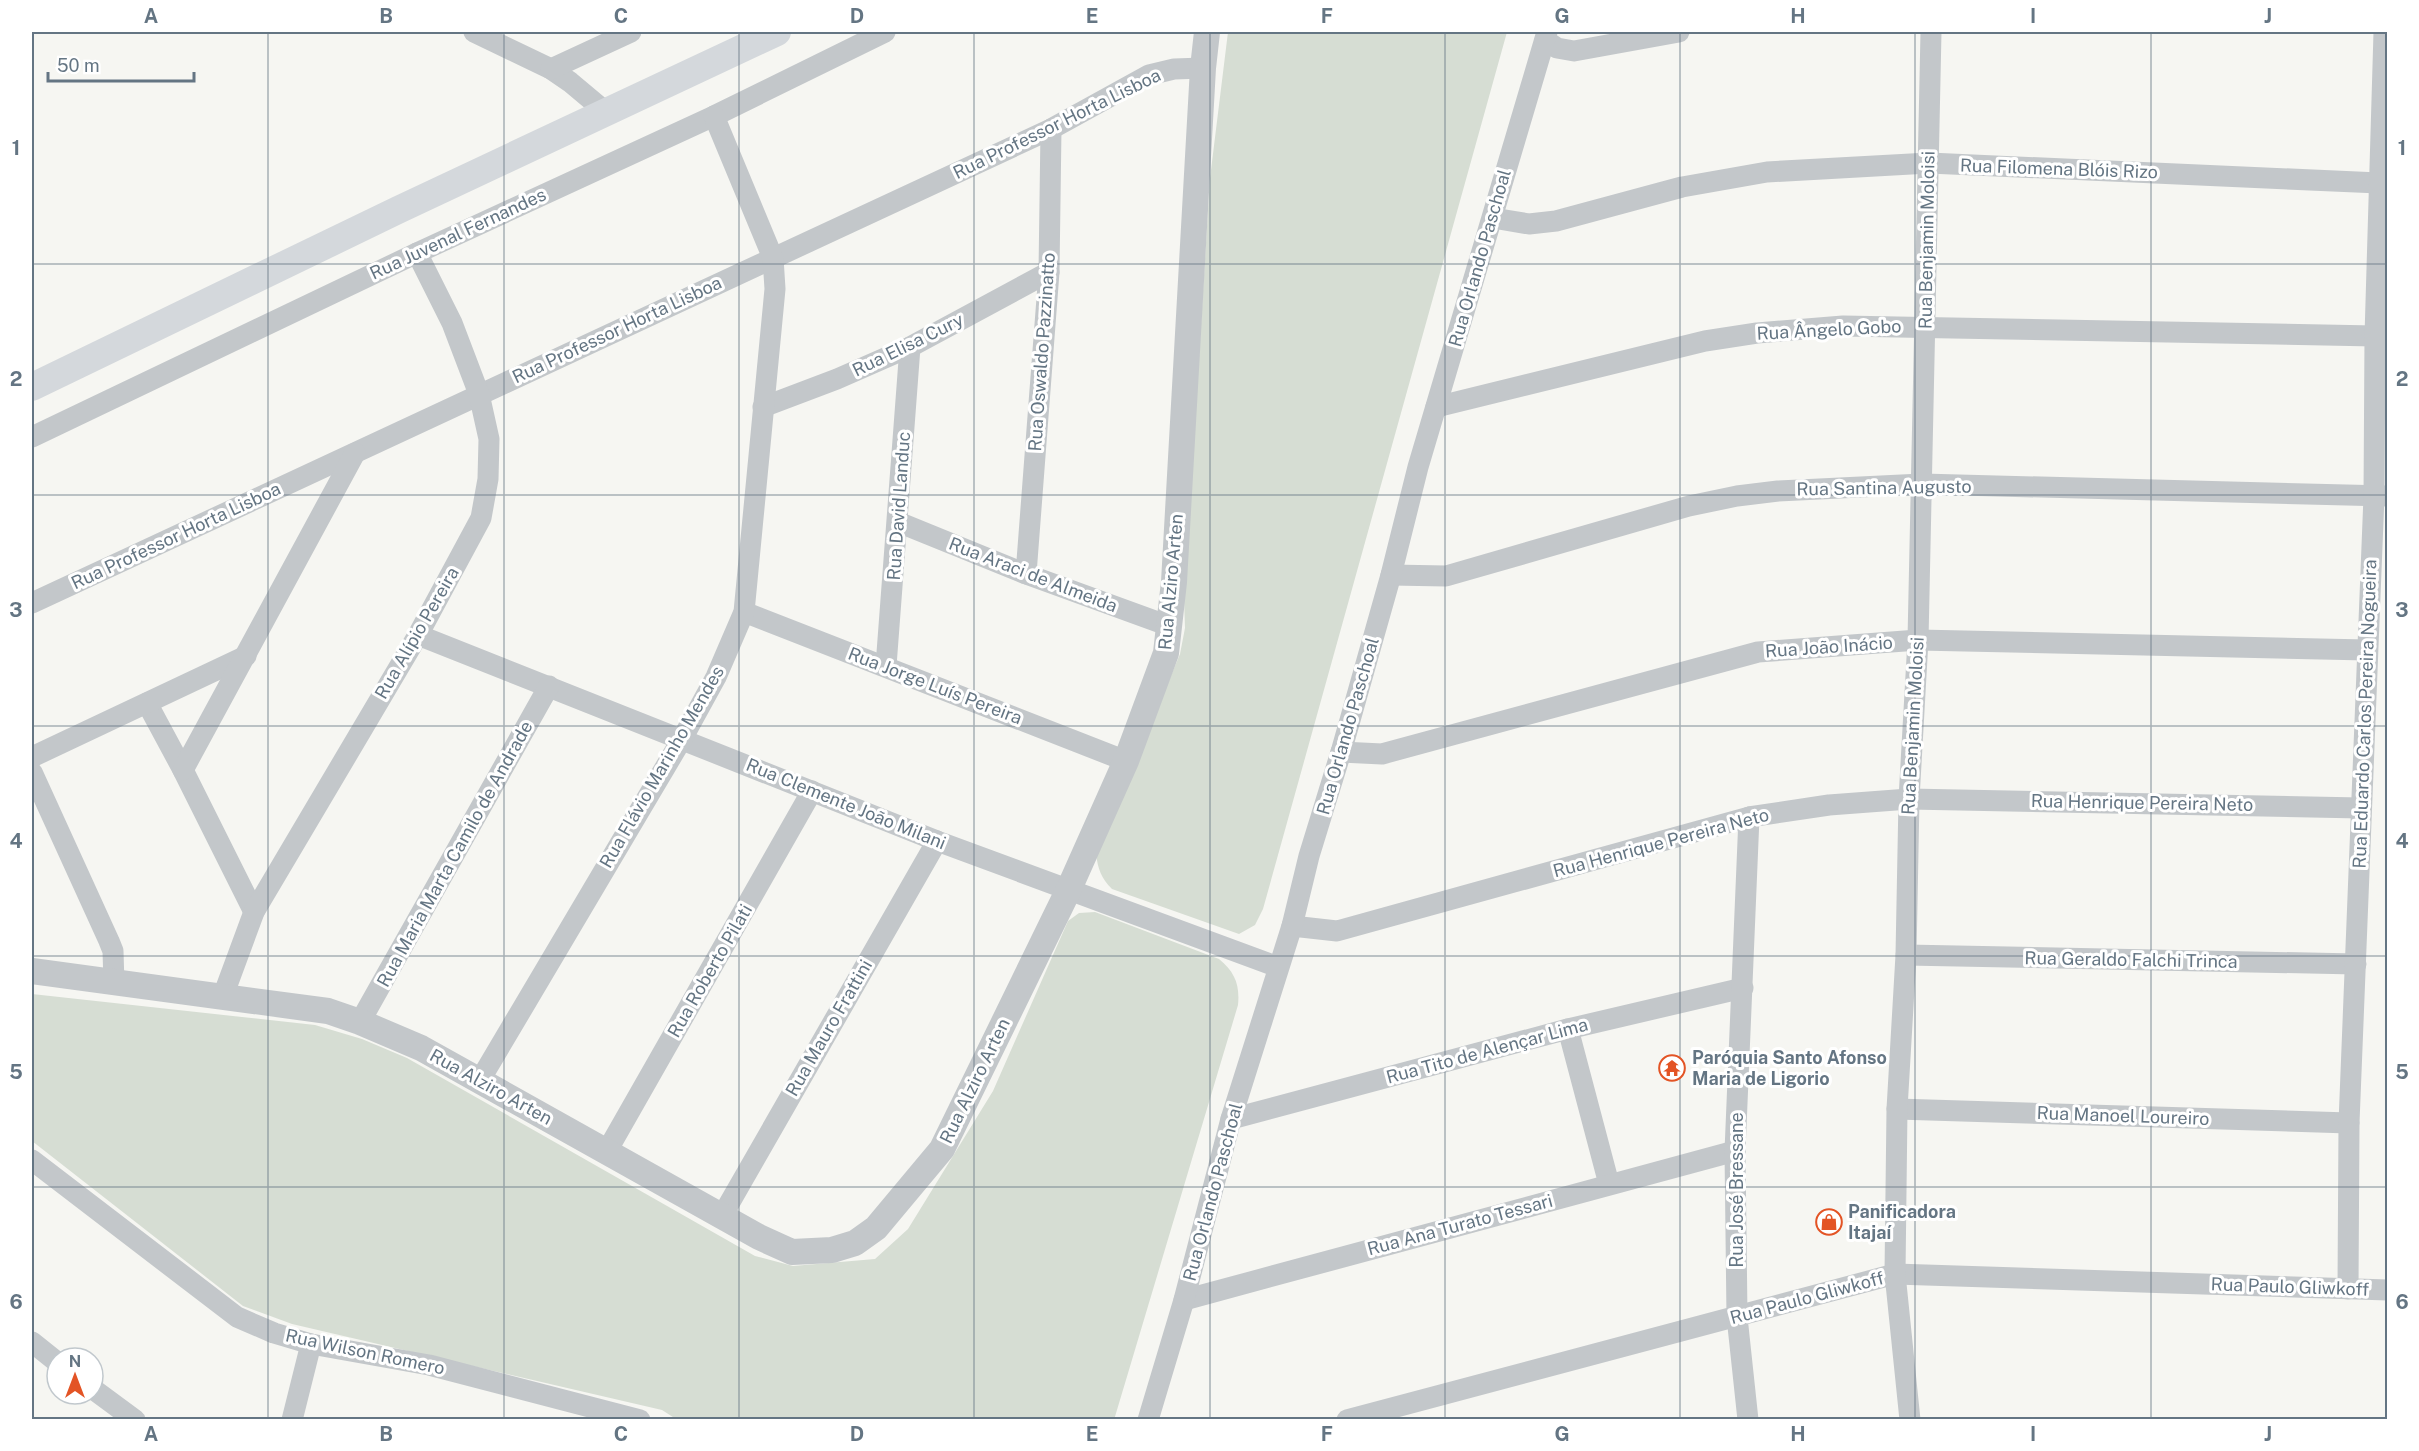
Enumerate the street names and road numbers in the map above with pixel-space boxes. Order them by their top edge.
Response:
street label: Rua Professor Horta Lisboa [949,64,1164,183]
street label: Rua Benjamin Moloisi [1914,151,1939,329]
street label: Rua Filomena Blóis Rizo [1960,155,2158,182]
street label: Rua Orlando Paschoal [1444,167,1515,349]
street label: Rua Juvenal Fernandes [366,183,549,284]
street label: Rua Oswaldo Pazzinatto [1024,252,1059,452]
street label: Rua Professor Horta Lisboa [509,272,725,387]
street label: Rua Elisa Cury [849,308,967,380]
street label: Rua Ângelo Gobo [1756,315,1902,344]
street label: Rua David Landuc [883,431,914,581]
street label: Rua Santina Augusto [1796,475,1972,500]
street label: Rua Professor Horta Lisboa [68,478,284,593]
street label: Rua Alziro Arten [1154,513,1187,651]
street label: Rua Araci de Almeida [946,533,1120,616]
street label: Rua Eduardo Carlos Pereira Nogueira [2349,559,2380,869]
street label: Rua Alípio Pereira [370,563,463,702]
street label: Rua João Inácio [1764,632,1894,661]
street label: Rua Orlando Paschoal [1312,635,1383,817]
street label: Rua Benjamin Moloisi [1897,636,1928,816]
street label: Rua Jorge Luís Pereira [845,643,1025,728]
street label: Rua Flávio Marinho Mendes [595,662,728,871]
street label: Rua Maria Marta Camilo de Andrade [372,717,537,990]
street label: Rua Clemente João Milani [743,754,949,853]
street label: Rua Henrique Pereira Neto [2031,790,2253,815]
street label: Rua Henrique Pereira Neto [1551,804,1771,881]
street label: Rua Roberto Pilati [663,900,756,1041]
street label: Rua Geraldo Falchi Trinca [2024,947,2238,972]
street label: Rua Mauro Frattini [781,956,876,1100]
street label: Rua Tito de Alençar Lima [1384,1013,1590,1088]
street label: Rua Alziro Arten [935,1015,1014,1147]
street label: Rua Alziro Arten [426,1044,556,1129]
street label: Rua Orlando Paschoal [1179,1100,1246,1283]
street label: Rua Manoel Loureiro [2036,1102,2210,1129]
street label: Rua José Bressane [1726,1112,1747,1268]
street label: Rua Ana Turato Tessari [1365,1190,1555,1259]
street label: Rua Paulo Gliwkoff [1728,1267,1886,1328]
street label: Rua Paulo Gliwkoff [2210,1273,2370,1300]
street label: Rua Wilson Romero [284,1324,447,1379]

